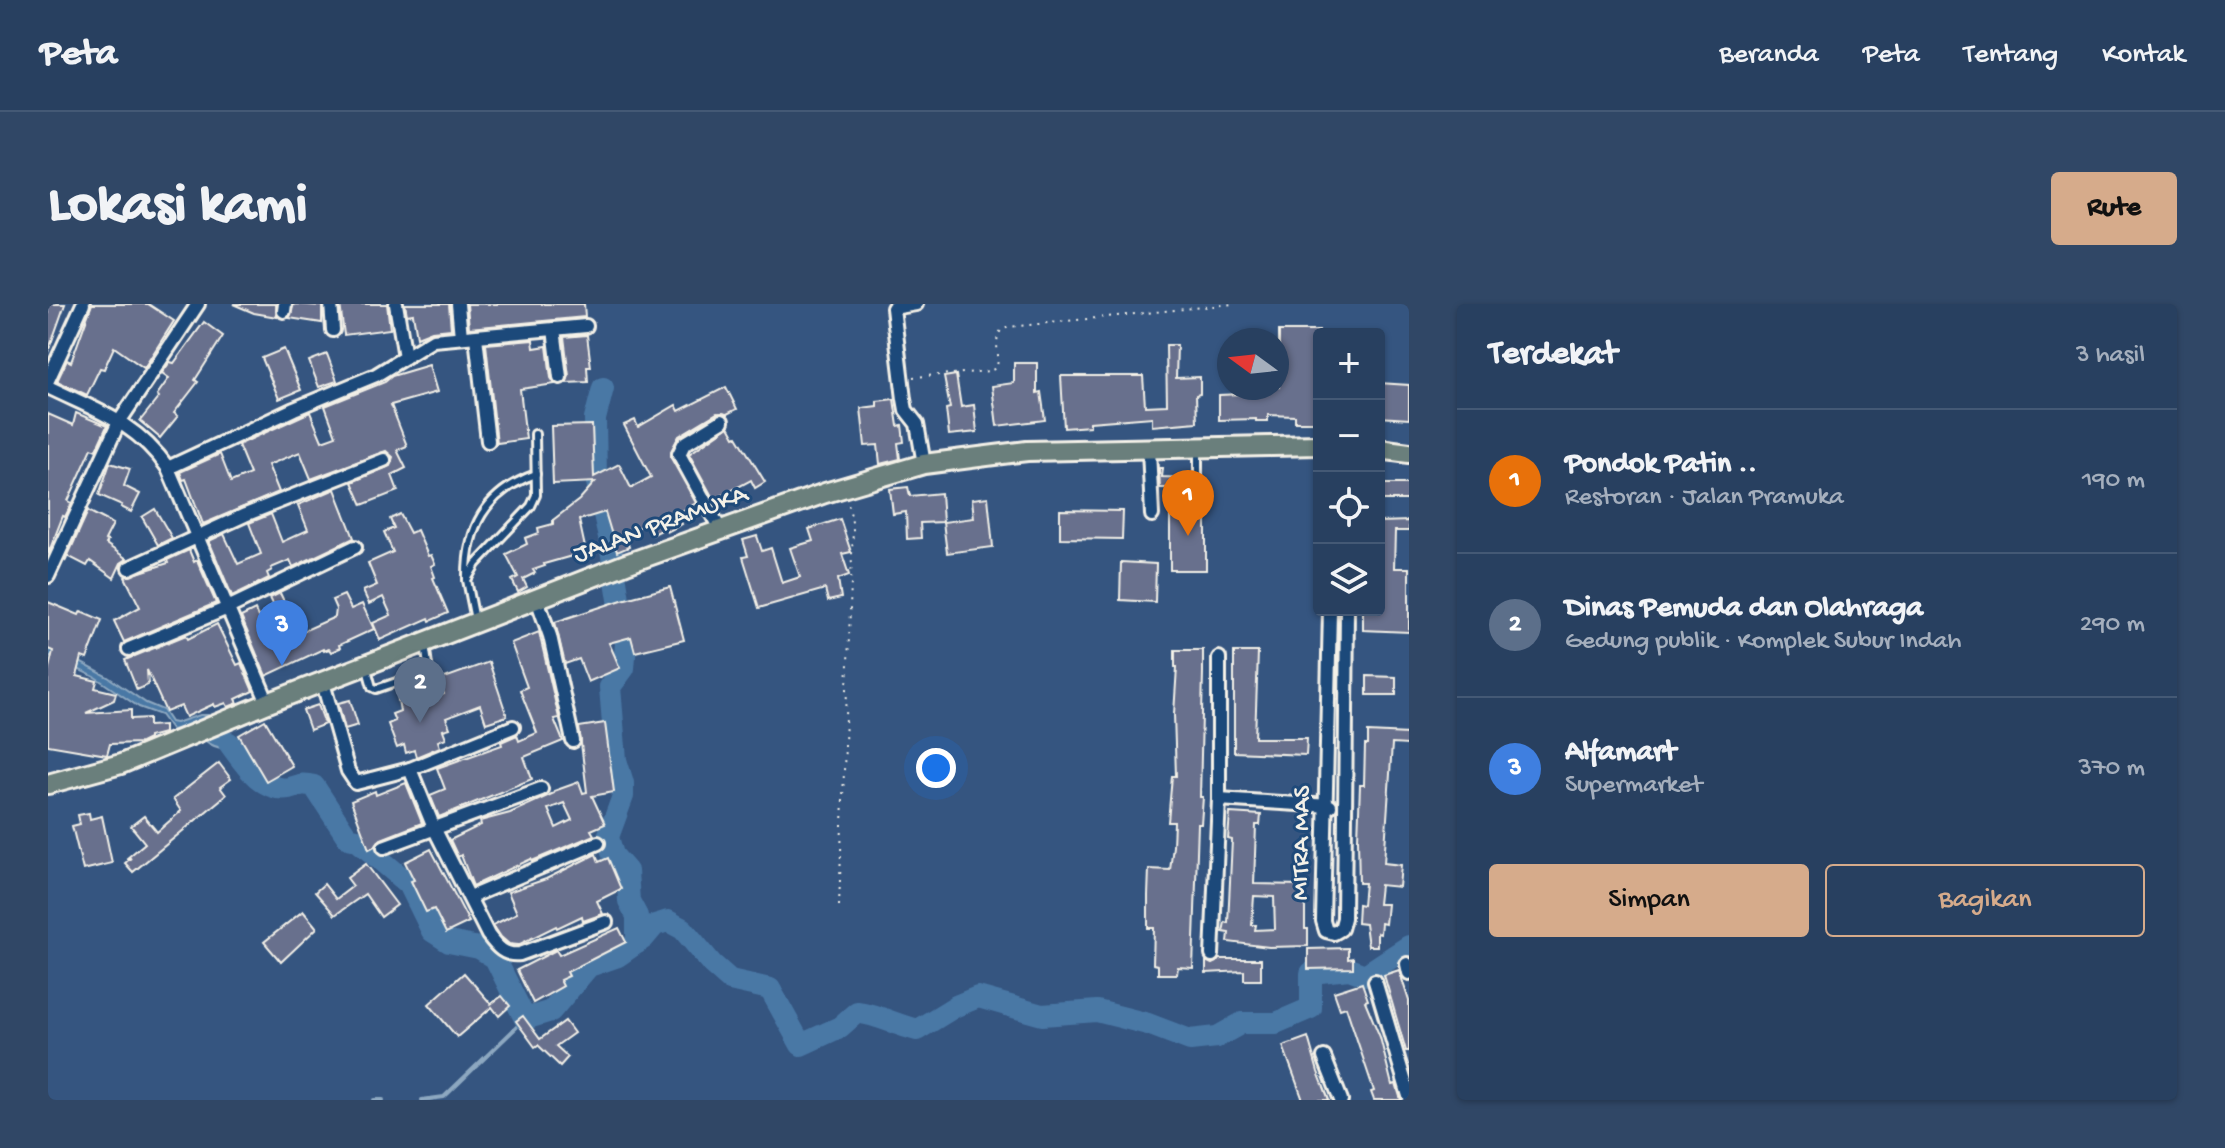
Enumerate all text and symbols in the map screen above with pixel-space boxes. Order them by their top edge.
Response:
text: Peta [40,33,117,77]
text: Beranda [1719,39,1819,72]
text: Peta [1863,39,1920,72]
text: Tentang [1964,39,2058,72]
text: Kontak [2102,39,2185,72]
button: Rute [2051,172,2177,245]
text: Lokasi kami [48,175,308,241]
north arrow [1217,328,1289,400]
map controls [1313,328,1385,616]
button: + [1313,328,1385,400]
text: Terdekat [1489,336,1617,376]
text: 3 hasil [2076,341,2145,372]
button: − [1313,400,1385,472]
text: Pondok Patin .. [1565,448,1757,483]
text: 1 [1510,466,1520,497]
text: 190 m [2082,466,2145,497]
pin: 1 [1162,470,1214,536]
button: locate [1313,472,1385,544]
street label: JALAN PRAMUKA [570,480,754,572]
text: Restoran · Jalan Pramuka [1565,483,1844,514]
button: layers [1313,544,1385,616]
text: Dinas Pemuda dan Olahraga [1565,592,1923,627]
pin: 3 [256,600,308,666]
text: 2 [1509,610,1521,641]
text: 290 m [2080,610,2145,641]
text: Gedung publik · Komplek Subur Indah [1565,627,1961,658]
pin: 2 [394,657,446,723]
text: Alfamart [1565,736,1676,771]
your location [916,748,956,788]
text: 3 [1508,754,1522,785]
text: 370 m [2079,754,2145,785]
text: Supermarket [1565,771,1702,802]
street label: MITRA MAS [1287,784,1320,901]
button: Simpan [1489,864,1809,937]
button: Bagikan [1825,864,2145,937]

